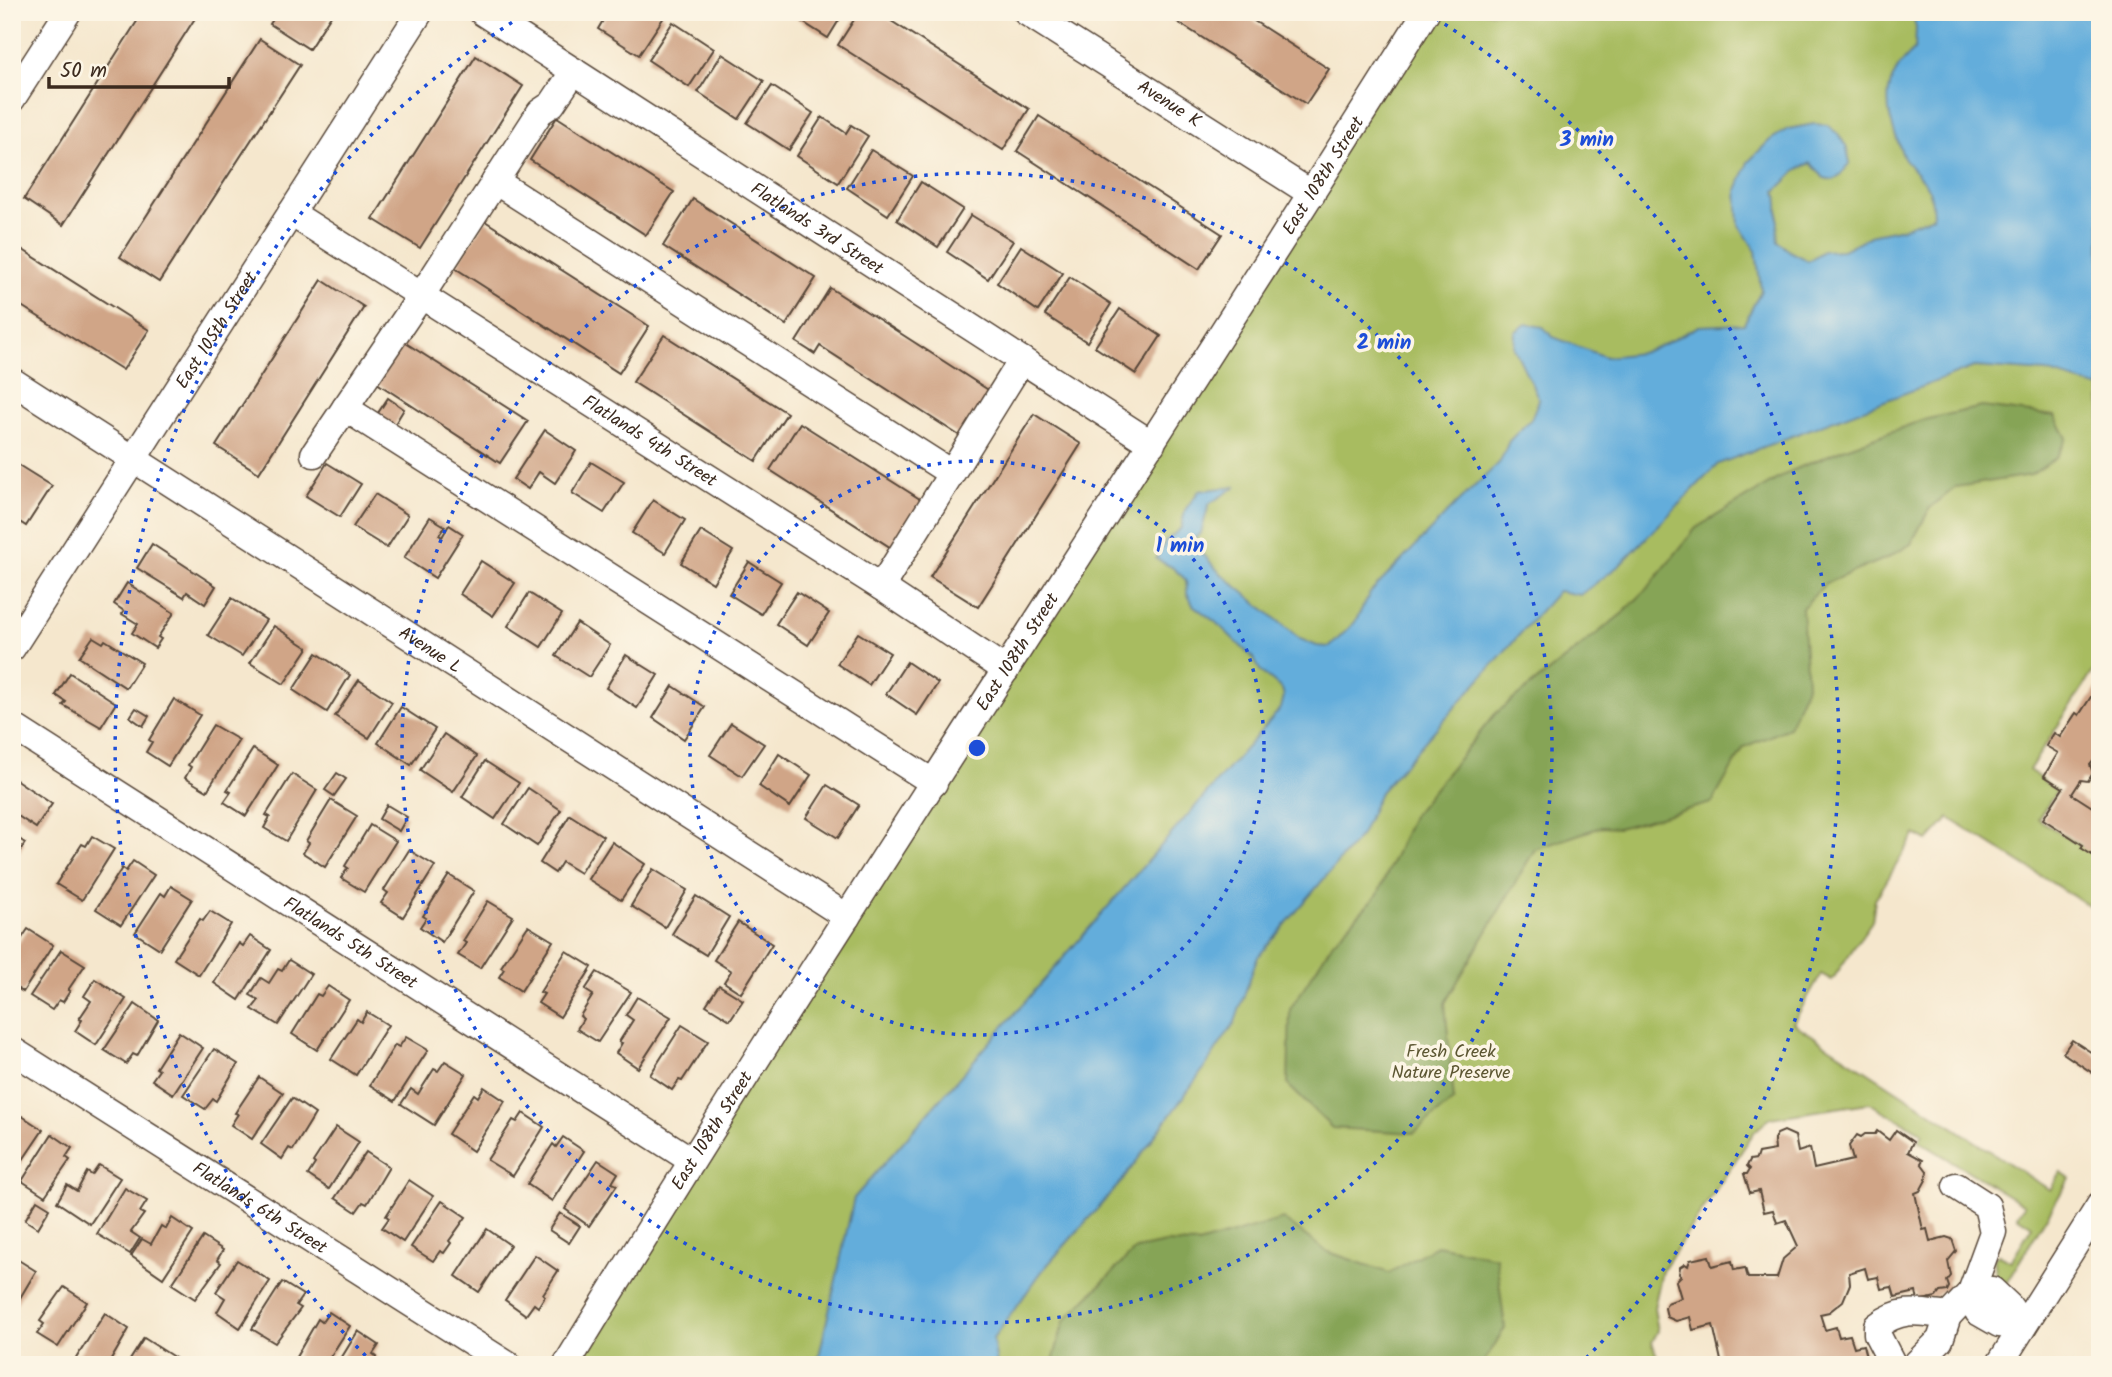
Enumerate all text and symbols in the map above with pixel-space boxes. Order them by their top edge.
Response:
scale bar [49,46,229,90]
text: 50 m [60,55,107,88]
street label: Avenue K [1131,73,1207,136]
street label: East 108th Street [1275,110,1373,241]
text: 3 min [1559,124,1614,157]
street label: Flatlands 3rd Street [744,176,890,284]
street label: East 105th Street [169,265,266,395]
text: 2 min [1357,327,1411,360]
street label: Flatlands 4th Street [576,388,723,496]
text: 1 min [1156,530,1204,563]
street label: East 108th Street [969,587,1068,717]
street label: Avenue L [392,620,467,682]
centre of rings [965,736,989,760]
street label: Flatlands 5th Street [277,890,424,998]
park label: Fresh Creek Nature Preserve [1392,1038,1510,1088]
street label: East 108th Street [664,1065,762,1197]
street label: Flatlands 6th Street [186,1155,334,1263]

